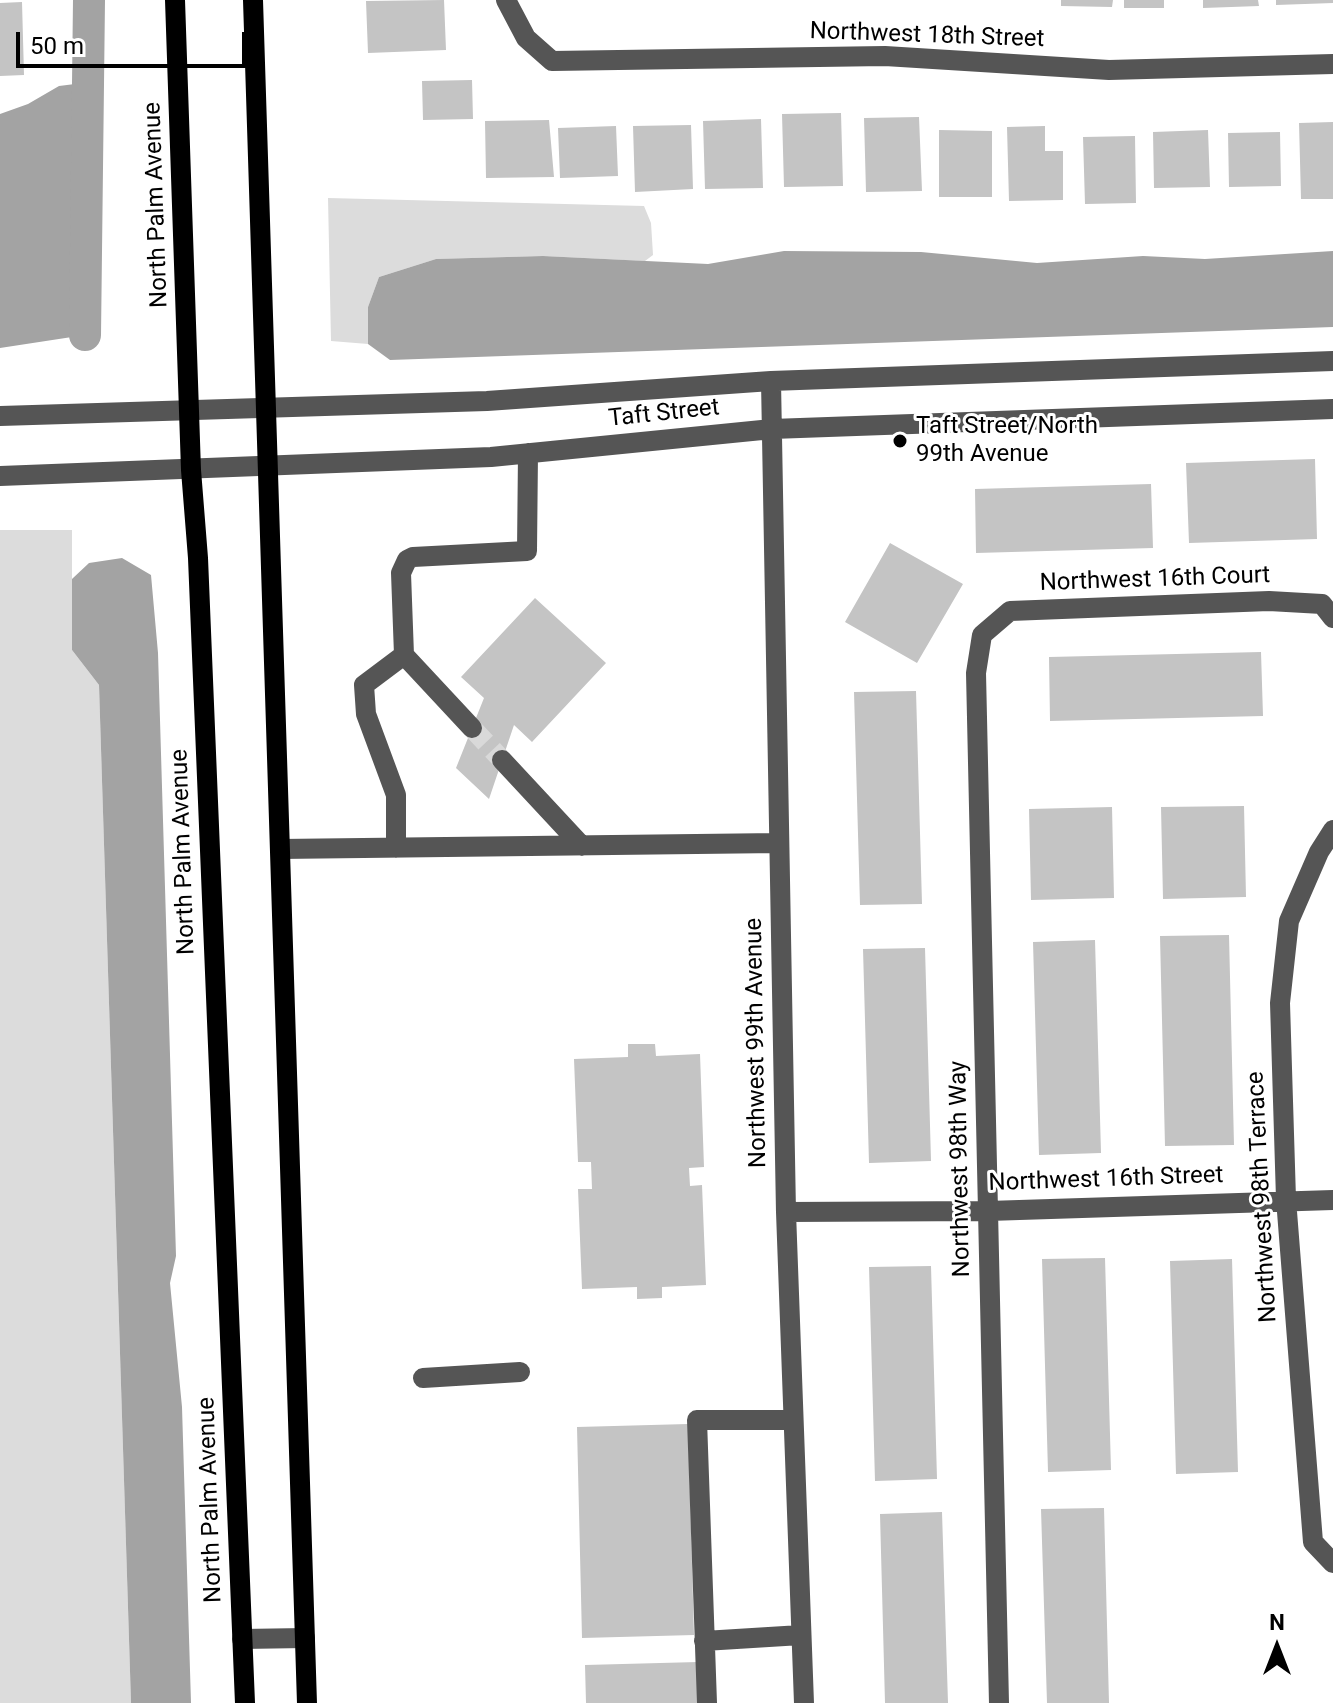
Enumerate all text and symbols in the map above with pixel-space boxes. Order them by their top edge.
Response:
scale bar [20,16,250,66]
street label: Northwest 18th Street [809,18,1045,54]
text: 50 m [30,32,84,60]
street label: North Palm Avenue [139,102,175,308]
street label: Taft Street [607,394,721,434]
place label: Taft Street/North 99th Avenue [916,413,1098,469]
marker: Taft Street/North 99th Avenue [891,432,909,450]
street label: Northwest 16th Court [1039,562,1271,598]
street label: North Palm Avenue [166,749,202,955]
street label: Northwest 99th Avenue [740,918,774,1168]
street label: Northwest 98th Way [945,1060,977,1278]
street label: Northwest 98th Terrace [1242,1071,1284,1323]
street label: Northwest 16th Street [988,1162,1224,1198]
street label: North Palm Avenue [193,1397,229,1603]
north arrow [1237,1607,1317,1687]
text: N [1269,1610,1285,1635]

